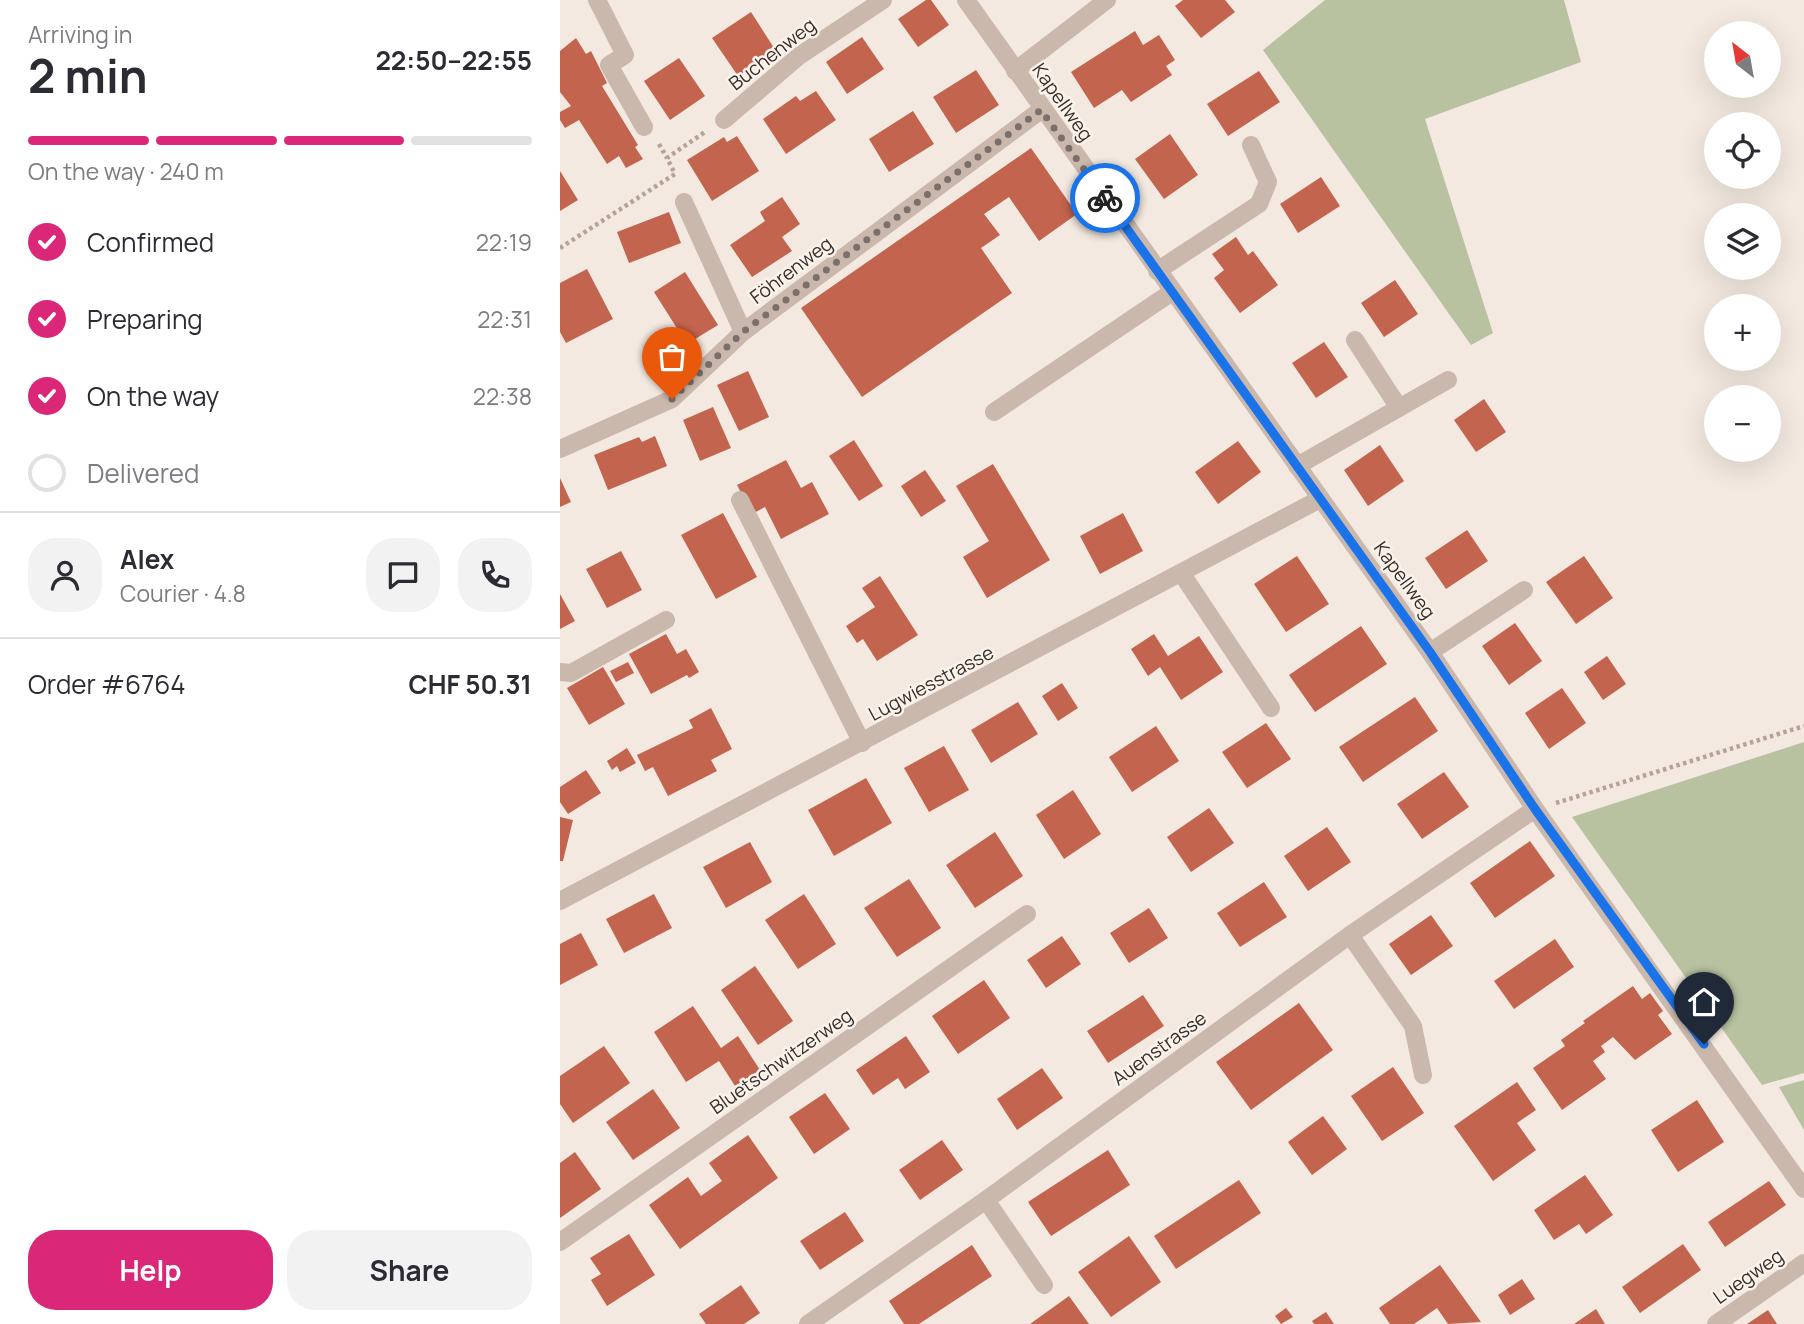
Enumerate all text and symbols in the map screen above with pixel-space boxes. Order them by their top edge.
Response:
street label: Buchenweg [723,12,821,96]
text: Arriving in [28,18,133,50]
north arrow [1704,21,1782,98]
map controls [1704,21,1781,462]
text: 22:50–22:55 [375,42,532,78]
text: 2 min [28,44,148,107]
street label: Kapellweg [1027,58,1099,146]
button: locate [1704,112,1781,189]
text: On the way · 240 m [28,155,224,187]
courier [1070,163,1140,233]
icon: bike [1086,179,1124,217]
button: layers [1704,203,1781,280]
icon: check [28,223,66,261]
text: Confirmed [87,224,214,260]
text: 22:19 [476,226,532,258]
street label: Föhrenweg [744,230,838,310]
button: + [1704,294,1781,371]
icon: check [28,300,66,338]
text: Preparing [87,301,203,337]
text: 22:31 [477,303,532,335]
pin [642,327,702,399]
icon: bag [653,338,691,376]
icon: check [28,377,66,415]
text: On the way [87,378,219,414]
text: 22:38 [473,380,532,412]
button: − [1704,385,1781,462]
text: Delivered [87,455,199,491]
street label: Kapellweg [1368,536,1442,624]
button: person [28,538,102,612]
button: chat [366,538,440,612]
button: phone [458,538,532,612]
text: Alex [120,541,174,577]
text: Courier · 4.8 [120,577,246,609]
street label: Lugwiesstrasse [864,639,998,727]
text: Order #6764 [28,666,186,702]
text: CHF 50.31 [408,666,532,702]
pin [1674,972,1734,1044]
icon: home [1685,983,1723,1021]
street label: Bluetschwitzerweg [705,1002,857,1120]
street label: Auenstrasse [1106,1005,1212,1091]
button: Help [28,1230,273,1310]
button: Share [287,1230,532,1310]
street label: Luegweg [1708,1242,1788,1310]

